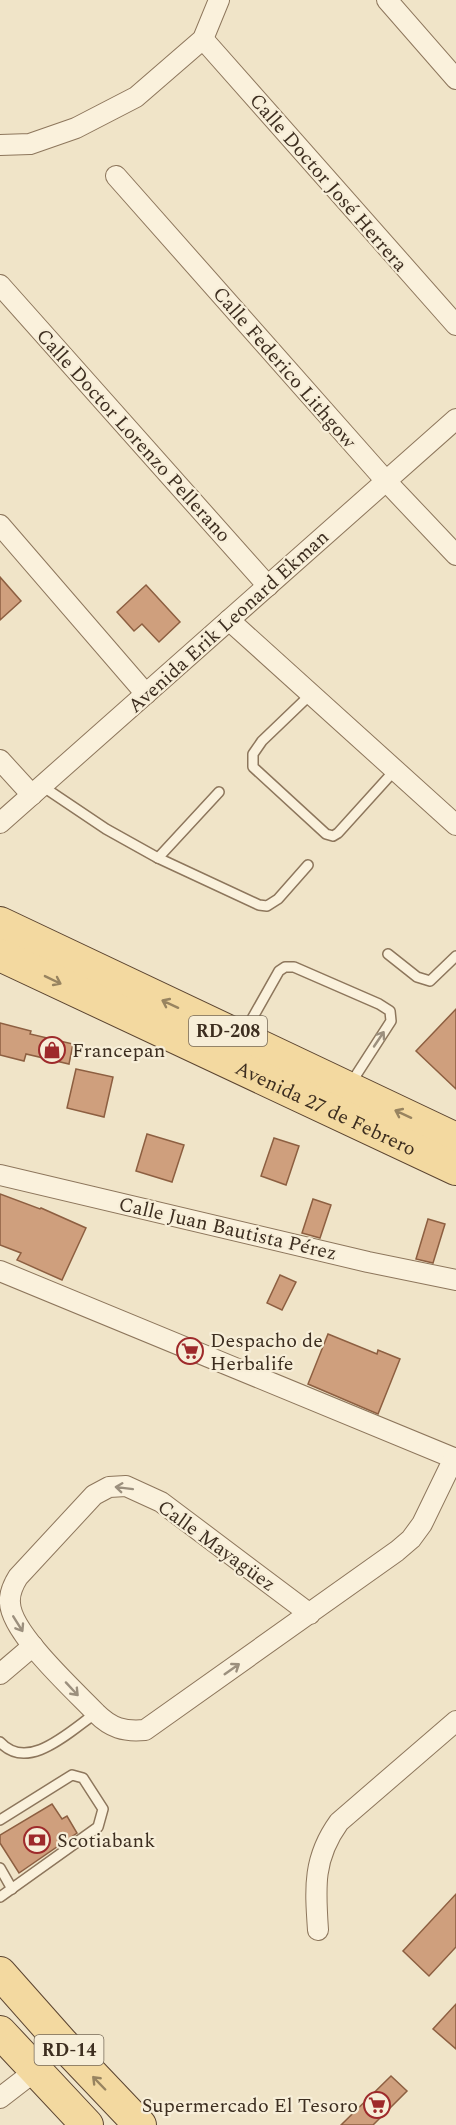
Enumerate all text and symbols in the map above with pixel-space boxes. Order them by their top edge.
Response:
street label: Calle Doctor José Herrera [242,87,415,279]
street label: Calle Federico Lithgow [205,280,364,456]
street label: Calle Doctor Lorenzo Pellerano [29,322,238,549]
street label: Avenida Erik Leonard Ekman [121,523,336,721]
one-way arrow [43,974,61,986]
one-way arrow [161,997,179,1009]
road number: RD-208 [189,1016,267,1046]
one-way arrow [373,1030,386,1047]
shop icon: Francepan [37,1035,67,1065]
place label: Francepan [72,1036,165,1066]
street label: Avenida 27 de Febrero [230,1053,421,1164]
one-way arrow [395,1108,413,1120]
street label: Calle Juan Bautista Pérez [116,1189,340,1269]
place label: Despacho de Herbalife [210,1326,323,1379]
supermarket icon: Despacho de Herbalife [175,1336,205,1366]
one-way arrow [115,1482,134,1493]
street label: Calle Mayagüez [151,1492,282,1599]
one-way arrow [11,1615,24,1632]
one-way arrow [223,1663,239,1675]
one-way arrow [65,1681,80,1696]
bank icon: Scotiabank [22,1825,52,1855]
place label: Scotiabank [57,1826,155,1856]
road number: RD-14 [34,2035,104,2065]
one-way arrow [92,2075,107,2090]
supermarket icon: Supermercado El Tesoro [362,2090,392,2120]
place label: Supermercado El Tesoro [142,2091,358,2121]

